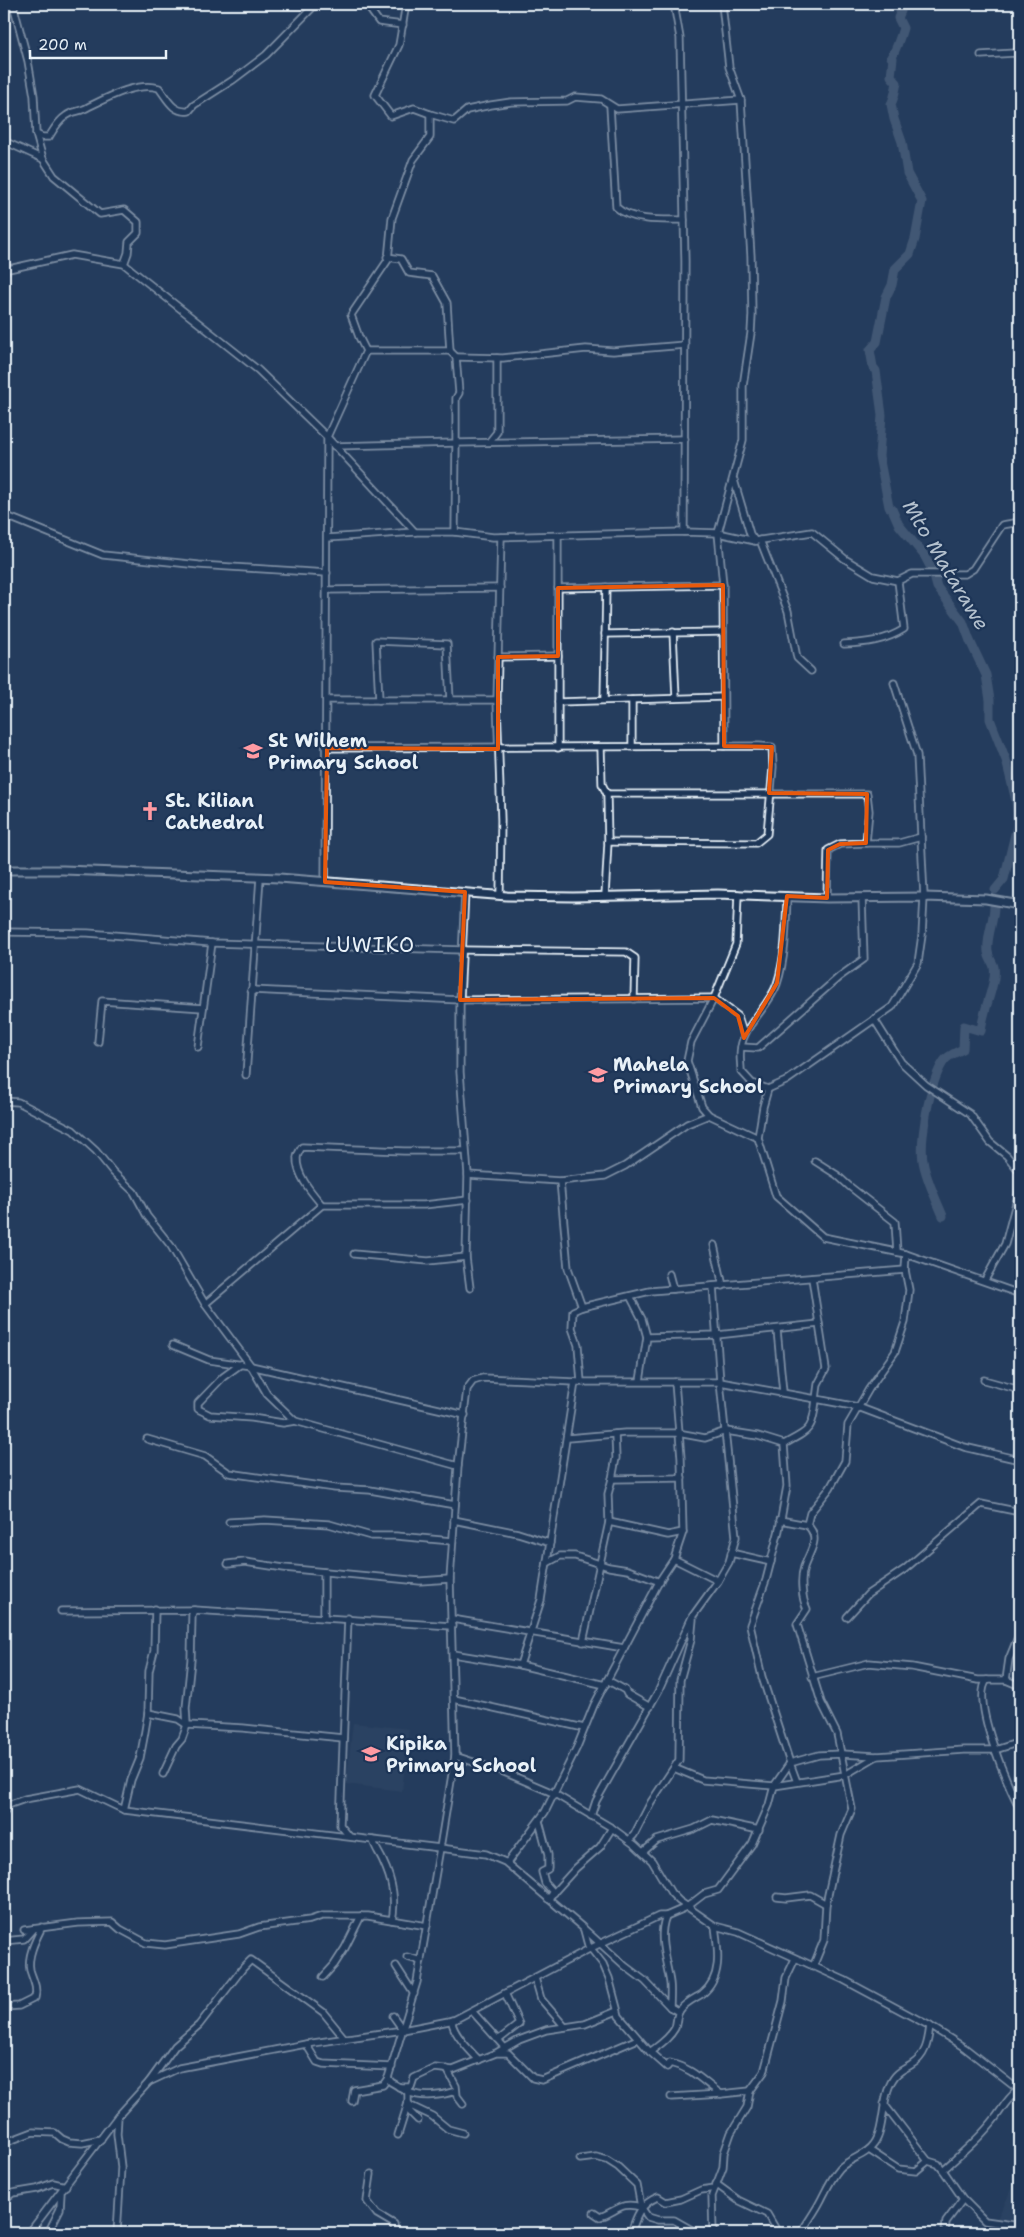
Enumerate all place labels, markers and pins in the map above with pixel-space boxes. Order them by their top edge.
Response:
place label: St Wilhem Primary School [268,728,419,775]
school or university icon: St Wilhem Primary School [242,740,264,762]
place label: St. Kilian Cathedral [165,788,265,835]
church icon: St. Kilian Cathedral [139,800,161,822]
place label: Mahela Primary School [613,1052,764,1099]
school or university icon: Mahela Primary School [587,1064,609,1086]
place label: Kipika Primary School [386,1731,537,1778]
school or university icon: Kipika Primary School [360,1743,382,1765]

